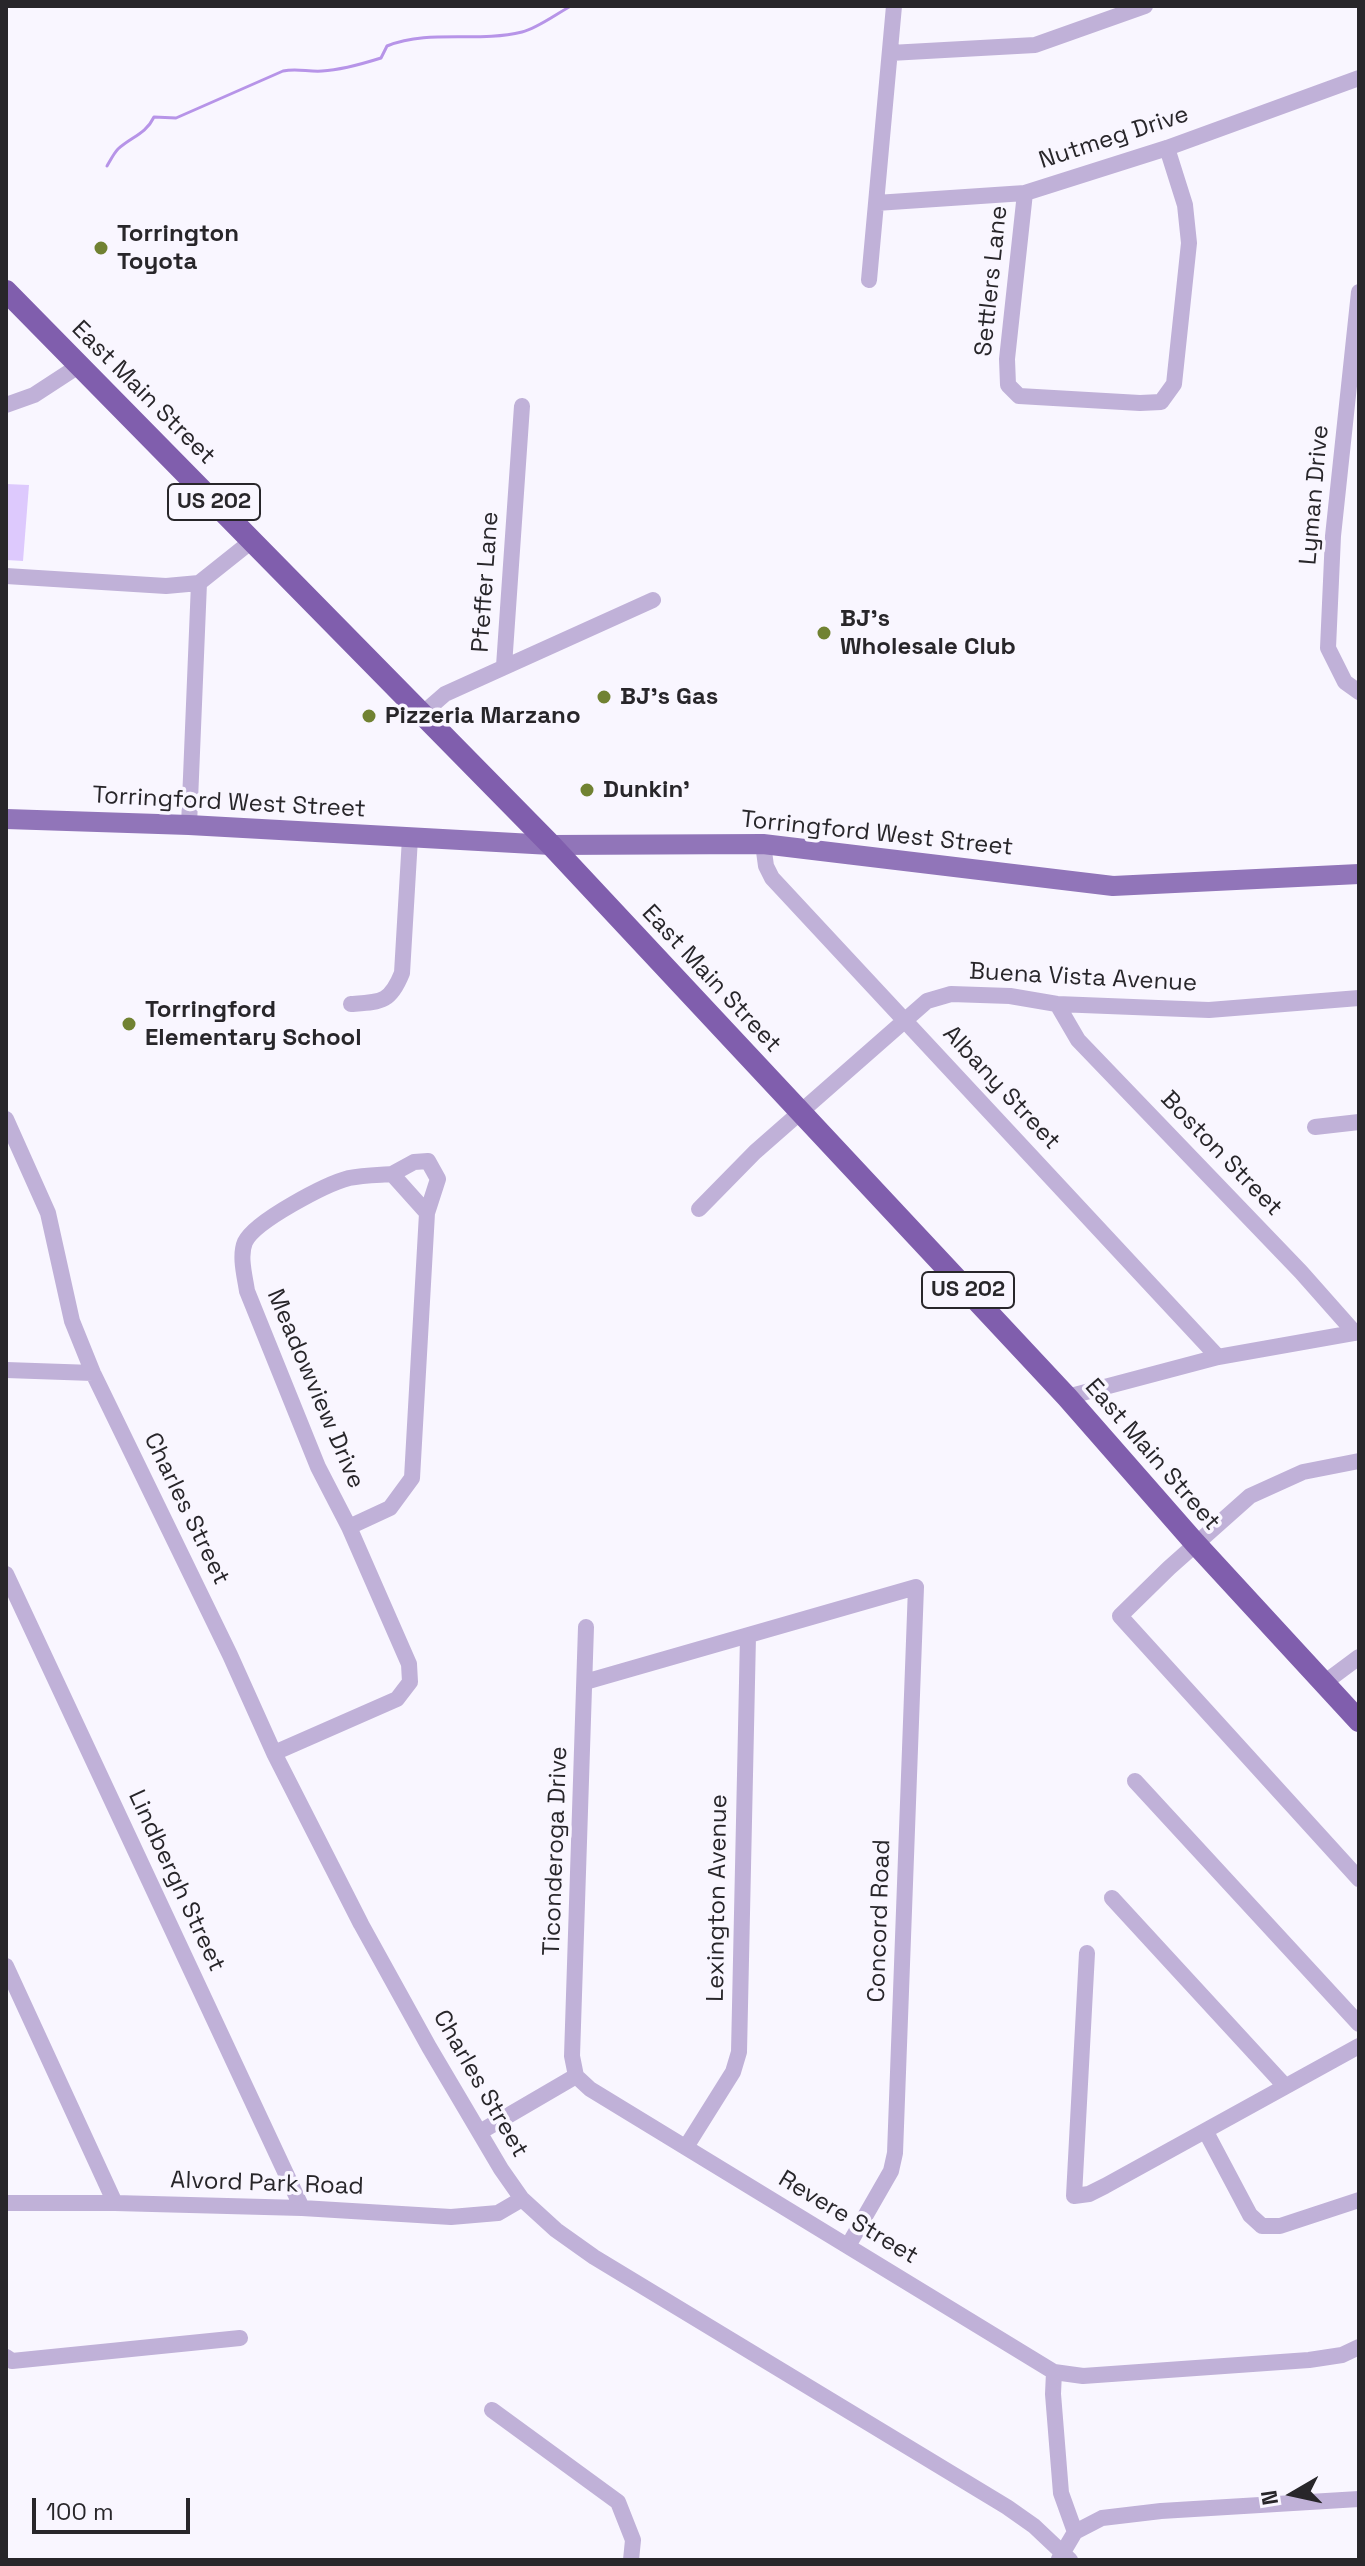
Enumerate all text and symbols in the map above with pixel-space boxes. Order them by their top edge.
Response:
street label: Nutmeg Drive [1036,100,1192,176]
street label: Settlers Lane [970,204,1014,358]
place label: Torrington Toyota [117,220,239,276]
marker: Torrington Toyota [92,239,110,257]
street label: East Main Street [65,315,221,471]
street label: Lyman Drive [1295,424,1335,566]
road number: US 202 [168,484,260,520]
street label: Pfeffer Lane [467,511,505,653]
place label: BJ's Wholesale Club [840,605,1016,661]
marker: BJ's Wholesale Club [815,624,833,642]
place label: BJ's Gas [620,683,718,711]
marker: BJ's Gas [595,688,613,706]
place label: Pizzeria Marzano [385,702,581,730]
marker: Pizzeria Marzano [360,707,378,725]
place label: Dunkin' [603,776,690,804]
street label: Torringford West Street [92,781,366,825]
marker: Dunkin' [578,781,596,799]
street label: Torringford West Street [739,805,1015,863]
street label: East Main Street [635,899,787,1059]
street label: Buena Vista Avenue [968,958,1198,998]
place label: Torringford Elementary School [145,996,362,1052]
marker: Torringford Elementary School [120,1015,138,1033]
street label: Albany Street [936,1020,1066,1156]
street label: Boston Street [1154,1085,1288,1223]
road number: US 202 [922,1272,1014,1308]
street label: Meadowview Drive [260,1285,370,1493]
street label: East Main Street [1078,1373,1226,1537]
street label: Charles Street [137,1428,235,1590]
street label: Ticonderoga Drive [538,1746,574,1956]
street label: Lindbergh Street [121,1786,231,1976]
street label: Lexington Avenue [702,1794,734,2002]
street label: Concord Road [863,1839,897,2003]
street label: Charles Street [426,2005,534,2163]
street label: Revere Street [773,2165,923,2271]
street label: Alvord Park Road [170,2166,364,2202]
north arrow [1253,2454,1333,2534]
scale bar [36,2482,194,2532]
text: N [1254,2488,1284,2507]
text: 100 m [46,2496,114,2527]

